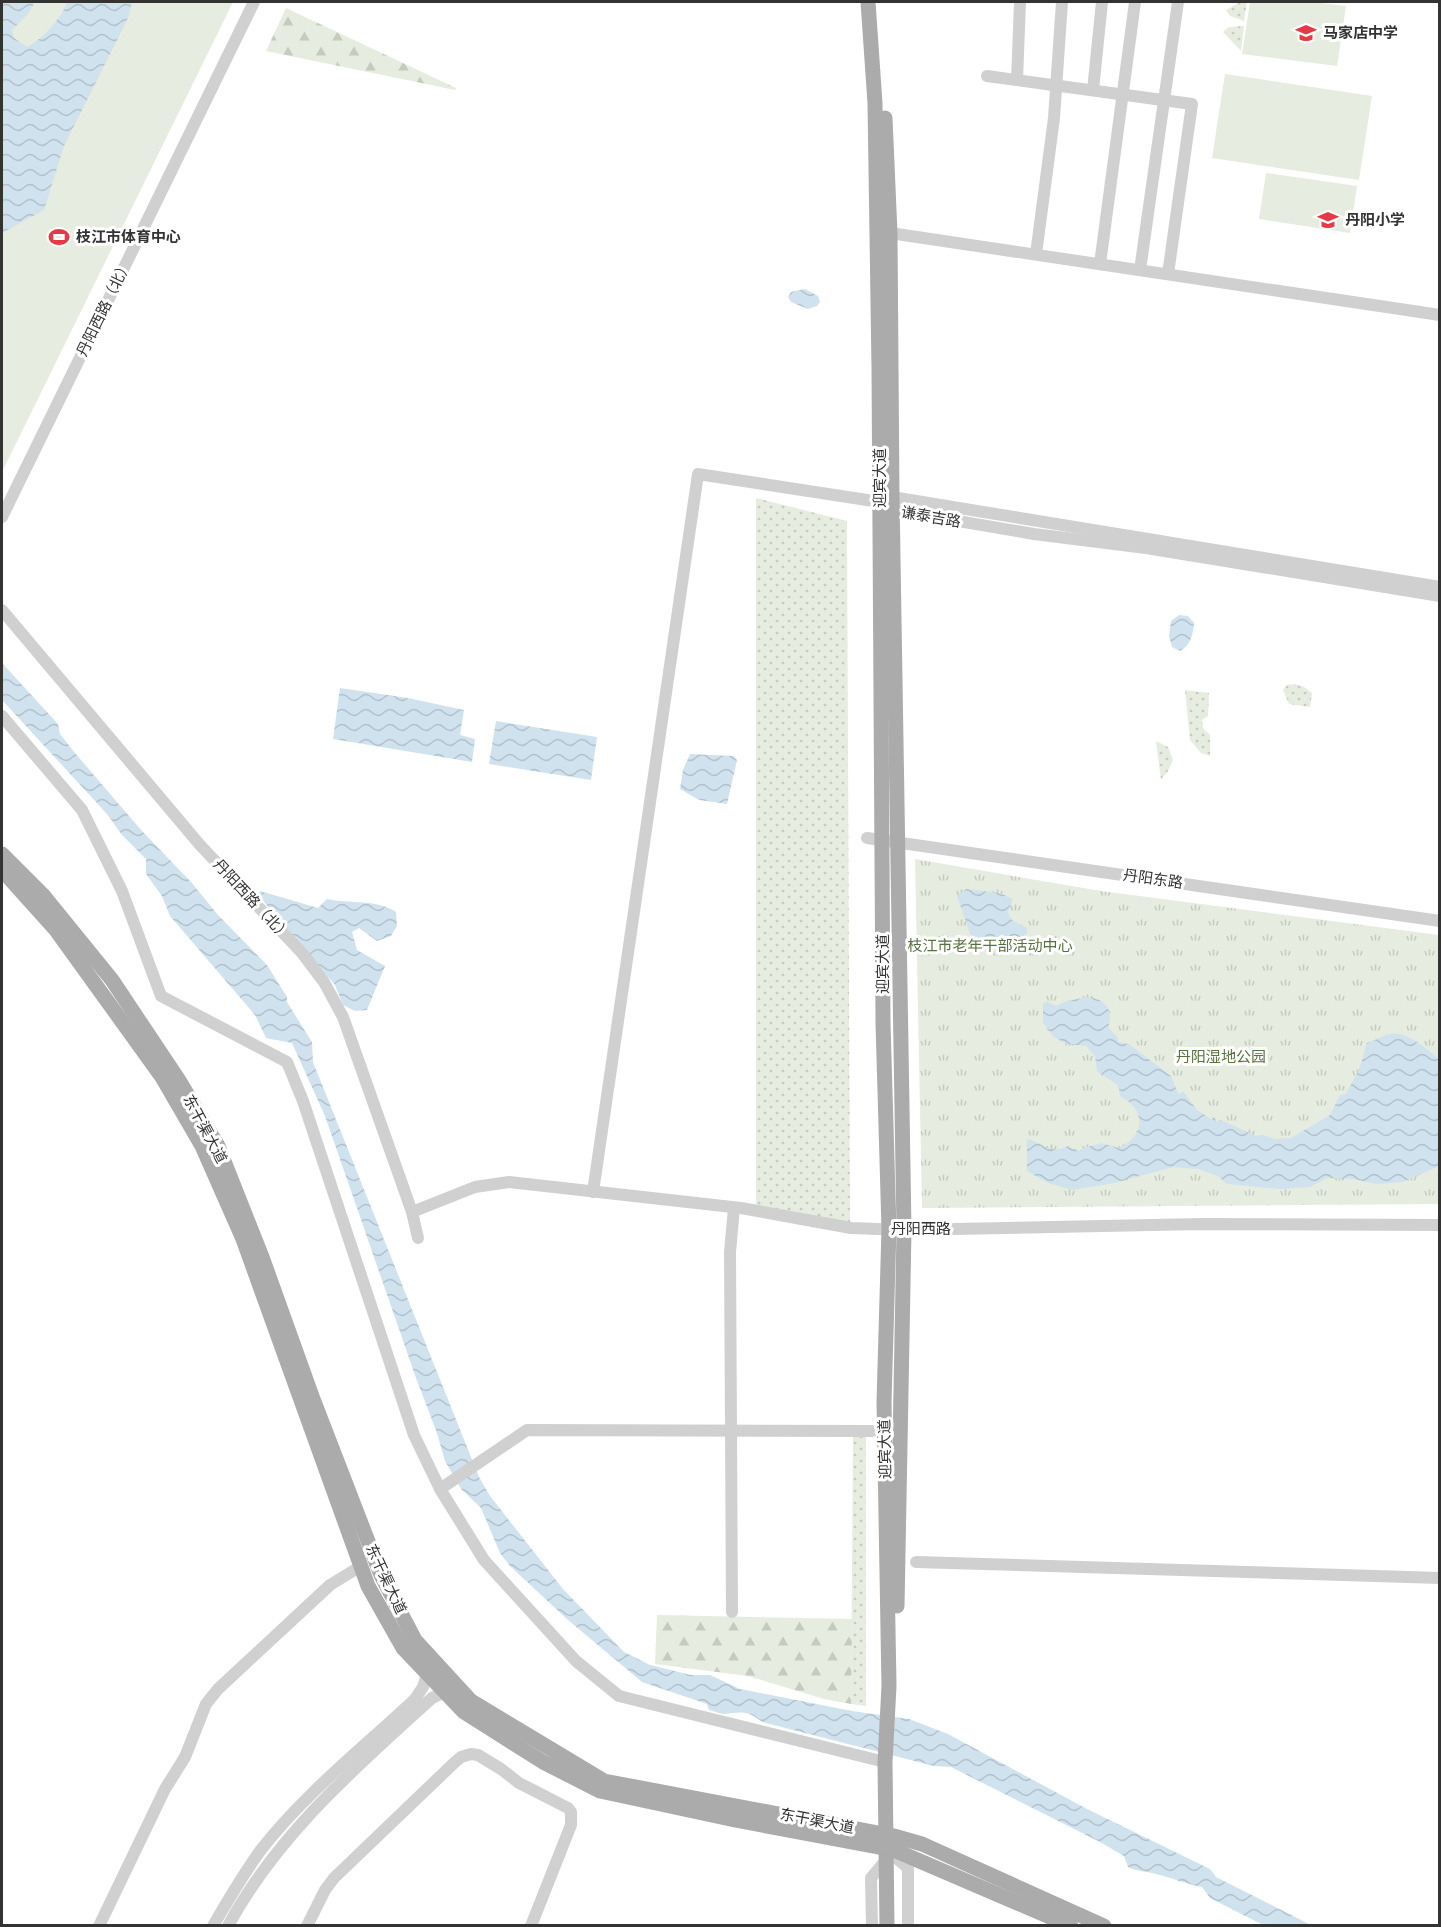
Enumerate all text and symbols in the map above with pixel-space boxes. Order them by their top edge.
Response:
school or university icon: 马家店中学 [1294,21,1318,45]
place label: 马家店中学 [1323,22,1398,43]
school or university icon: 丹阳小学 [1316,208,1340,232]
place label: 丹阳小学 [1345,209,1405,230]
sports icon: 枝江市体育中心 [47,225,71,249]
place label: 枝江市体育中心 [76,226,181,247]
street label: 丹阳西路（北） [71,256,136,360]
street label: 迎宾大道 [869,448,890,508]
street label: 谦泰吉路 [900,501,962,532]
street label: 丹阳西路（北） [209,854,296,945]
street label: 丹阳东路 [1122,864,1184,893]
street label: 迎宾大道 [872,934,893,994]
park label: 枝江市老年干部活动中心 [907,935,1073,956]
park label: 丹阳湿地公园 [1176,1046,1266,1067]
street label: 东干渠大道 [179,1091,232,1167]
street label: 丹阳西路 [891,1218,951,1239]
street label: 迎宾大道 [873,1419,896,1479]
street label: 东干渠大道 [361,1540,412,1617]
street label: 东干渠大道 [778,1803,856,1838]

